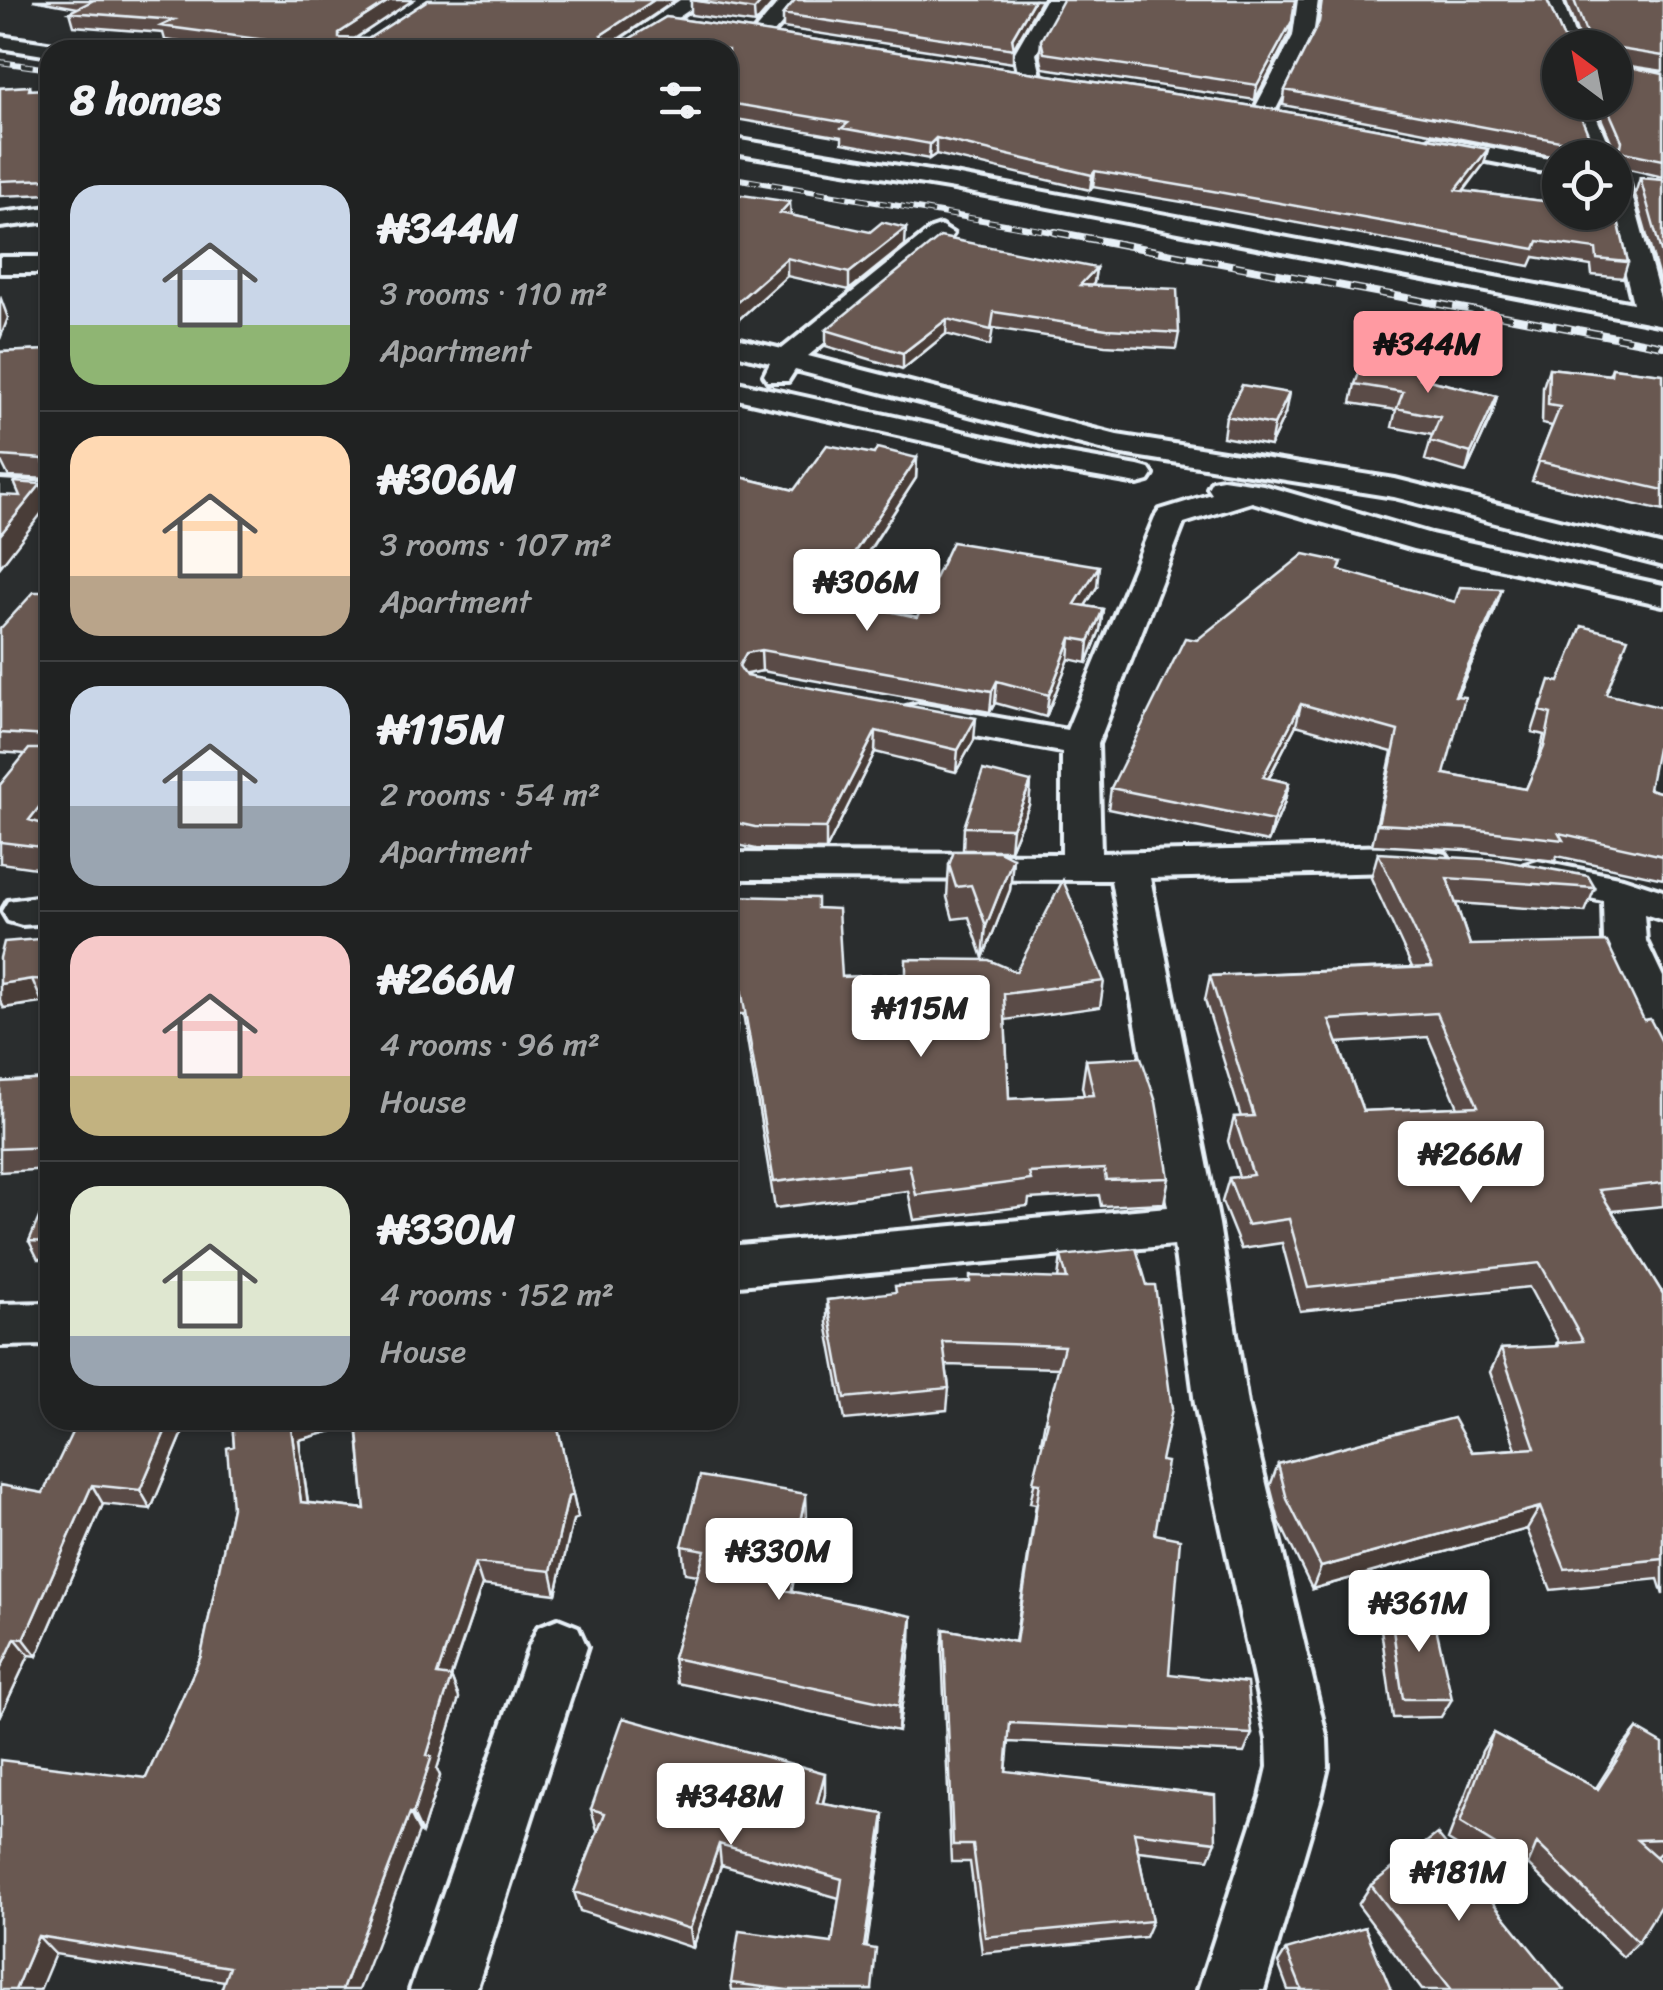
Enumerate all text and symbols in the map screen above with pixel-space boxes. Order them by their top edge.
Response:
north arrow [1542,30,1632,120]
map controls [1542,30,1632,230]
text: 8 homes [70,63,221,137]
icon: filters [653,73,708,128]
button: locate [1542,140,1632,230]
text: ₦344M [380,191,518,265]
icon: home [150,225,270,345]
text: 3 rooms · 110 m² [380,265,608,322]
pin: ₦344M [1358,311,1498,396]
text: ₦344M [1376,315,1480,372]
text: Apartment [380,322,531,379]
text: ₦306M [380,442,516,516]
icon: home [150,476,270,596]
text: 3 rooms · 107 m² [380,516,612,573]
pin: ₦306M [797,549,937,634]
text: ₦306M [815,553,919,610]
text: Apartment [380,573,531,630]
text: ₦115M [380,692,504,766]
icon: home [150,726,270,846]
text: 2 rooms · 54 m² [380,766,600,823]
text: Apartment [380,823,531,880]
text: ₦266M [380,942,514,1016]
pin: ₦115M [851,975,991,1060]
icon: home [150,976,270,1096]
text: ₦115M [874,979,968,1036]
text: 4 rooms · 96 m² [380,1016,600,1073]
text: House [380,1073,466,1130]
pin: ₦266M [1401,1121,1541,1206]
text: ₦266M [1420,1125,1522,1182]
text: ₦330M [380,1192,515,1266]
icon: home [150,1226,270,1346]
text: 4 rooms · 152 m² [380,1266,614,1323]
text: House [380,1323,466,1380]
pin: ₦330M [709,1518,849,1603]
text: ₦330M [728,1522,830,1579]
pin: ₦361M [1349,1570,1489,1655]
text: ₦361M [1371,1574,1467,1631]
pin: ₦348M [661,1763,801,1848]
text: ₦348M [679,1767,783,1824]
pin: ₦181M [1389,1839,1529,1924]
text: ₦181M [1412,1843,1506,1900]

